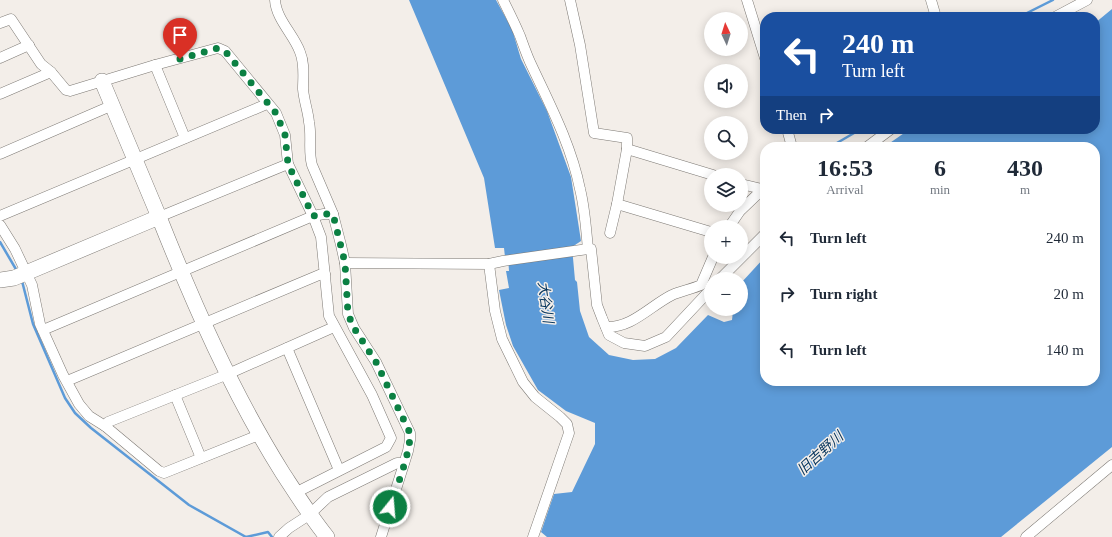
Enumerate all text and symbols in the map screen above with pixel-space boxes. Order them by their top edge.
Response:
north arrow [704,12,748,56]
map controls [704,12,748,316]
pin [163,18,197,59]
icon: arrive [169,24,191,46]
icon: left [776,28,828,80]
text: 240 m [842,28,914,59]
text: Turn left [842,61,905,81]
button: sound [704,64,748,108]
icon: right [815,104,837,126]
text: Then [776,107,807,123]
button: search [704,116,748,160]
text: 16:53 [817,155,873,181]
text: 6 [934,155,946,181]
text: 430 [1007,155,1043,181]
button: layers [704,168,748,212]
text: Arrival [826,182,864,197]
text: min [930,182,950,197]
text: m [1020,182,1030,197]
button: + [704,220,748,264]
icon: left [776,227,798,249]
text: Turn left [810,230,867,246]
text: 240 m [1046,230,1084,246]
button: − [704,272,748,316]
water label: 大谷川 [535,280,556,326]
icon: right [776,283,798,305]
text: Turn right [810,286,877,302]
text: 20 m [1054,286,1084,302]
icon: left [776,339,798,361]
text: Turn left [810,342,867,358]
text: 140 m [1046,342,1084,358]
water label: 旧吉野川 [795,428,848,478]
position arrow [369,486,411,528]

